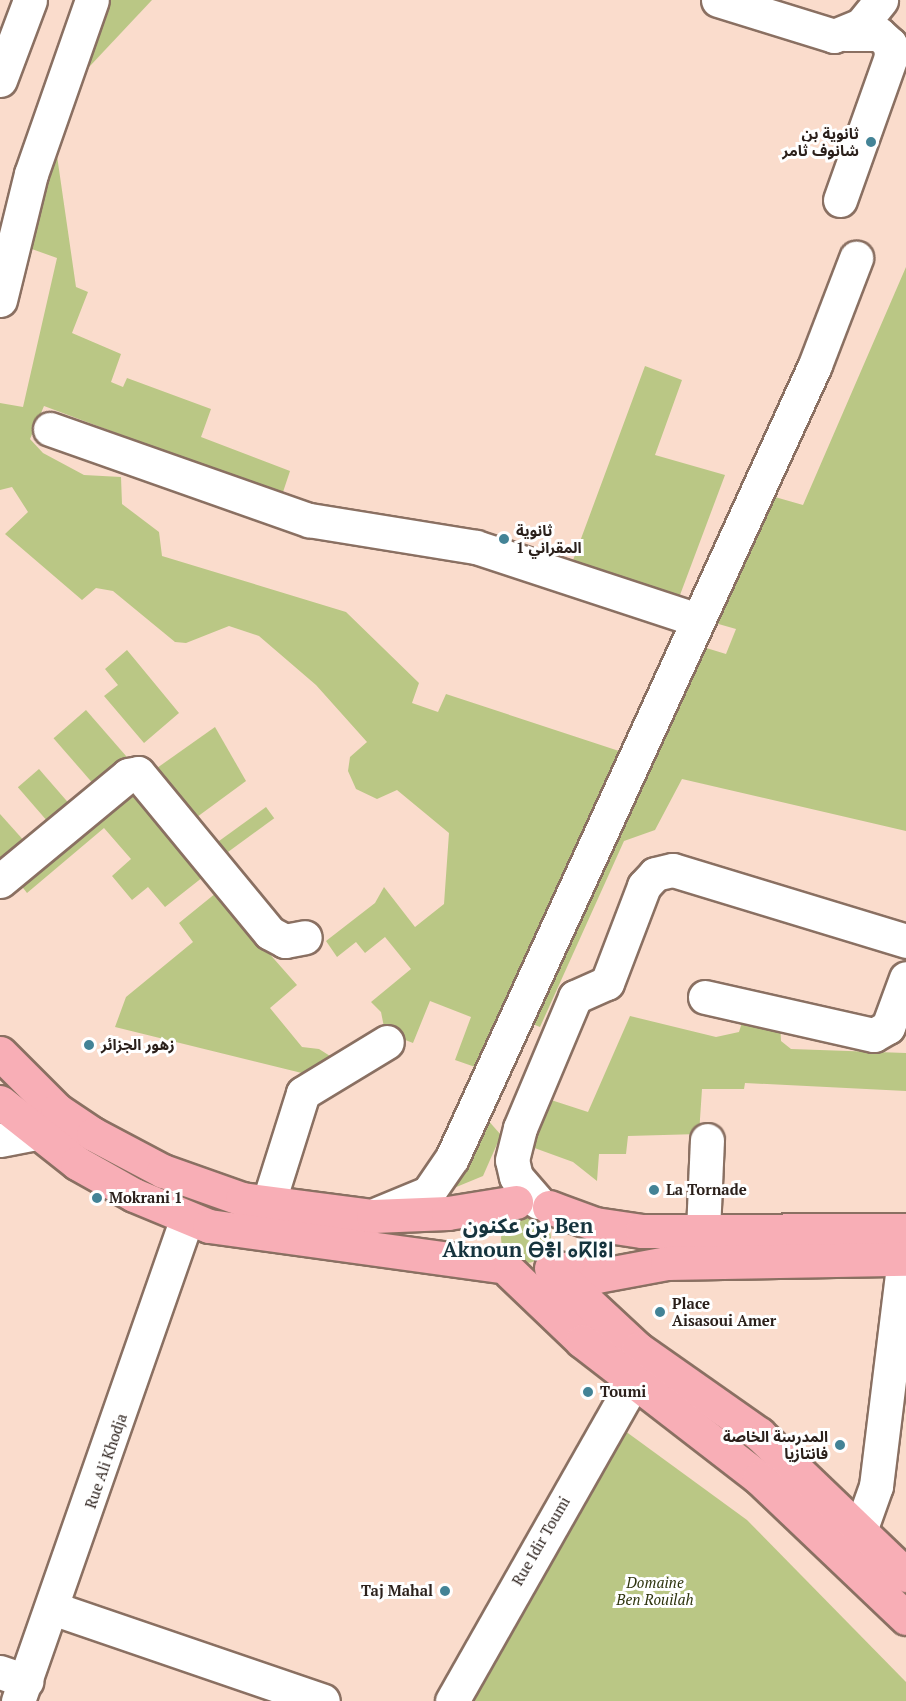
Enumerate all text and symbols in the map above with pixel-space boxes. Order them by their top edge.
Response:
place label: ثانوية بن شانوف ثامر [782,124,859,159]
marker: ثانوية بن شانوف ثامر [864,135,878,149]
place label: ثانوية المقراني 1 [516,521,582,556]
marker: ثانوية المقراني 1 [497,532,511,546]
place label: زهور الجزائر [101,1036,175,1054]
marker: زهور الجزائر [82,1038,96,1052]
place label: La Tornade [666,1181,747,1199]
marker: La Tornade [647,1183,661,1197]
place label: Mokrani 1 [109,1189,183,1207]
marker: Mokrani 1 [90,1191,104,1205]
district label: بن عكنون Ben Aknoun ⴱⴻⵏ ⴰⴽⵏⵓⵏ [442,1212,614,1262]
place label: Place Aisasoui Amer [672,1294,776,1329]
marker: Place Aisasoui Amer [653,1305,667,1319]
place label: Toumi [600,1383,646,1401]
marker: Toumi [581,1385,595,1399]
street label: Rue Ali Khodja [81,1411,131,1511]
place label: المدرسة الخاصة فانتازيا [723,1427,828,1462]
marker: المدرسة الخاصة فانتازيا [833,1438,847,1452]
street label: Rue Idir Toumi [508,1493,574,1589]
park label: Domaine Ben Rouilah [616,1573,694,1608]
place label: Taj Mahal [361,1582,433,1600]
marker: Taj Mahal [438,1584,452,1598]

